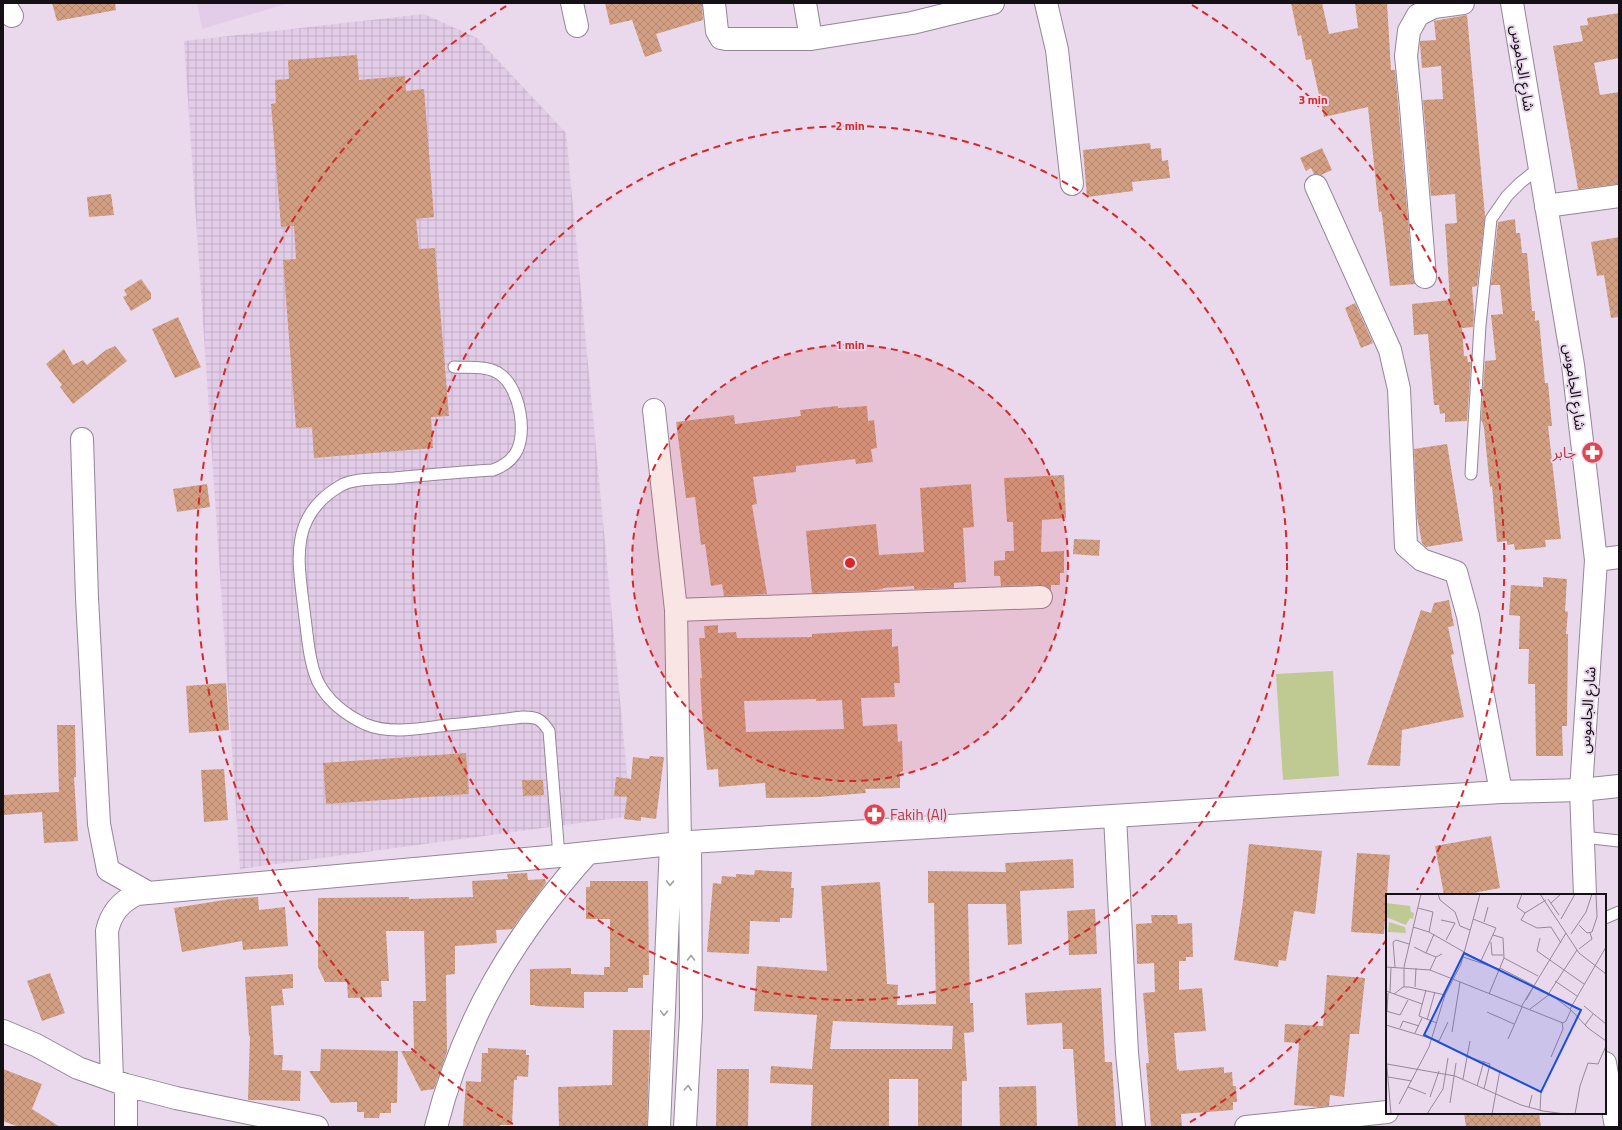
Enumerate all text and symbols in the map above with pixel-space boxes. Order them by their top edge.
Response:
street label: شارع الجاموس [1504,23,1541,113]
text: 3 min [1298,90,1328,109]
text: 2 min [835,116,865,135]
text: 1 min [835,335,865,354]
street label: شارع الجاموس [1557,342,1592,432]
pharmacy icon: جابر [1579,439,1605,465]
place label: جابر [1552,441,1576,464]
centre of rings [843,556,857,570]
street label: شارع الجاموس [1572,666,1603,754]
pharmacy icon: Fakih (Al) [862,801,888,827]
place label: Fakih (Al) [890,803,947,826]
one-way arrow [665,880,674,886]
inset map [1386,894,1606,1114]
one-way arrow [687,955,695,961]
one-way arrow [660,1010,669,1016]
one-way arrow [684,1085,692,1091]

